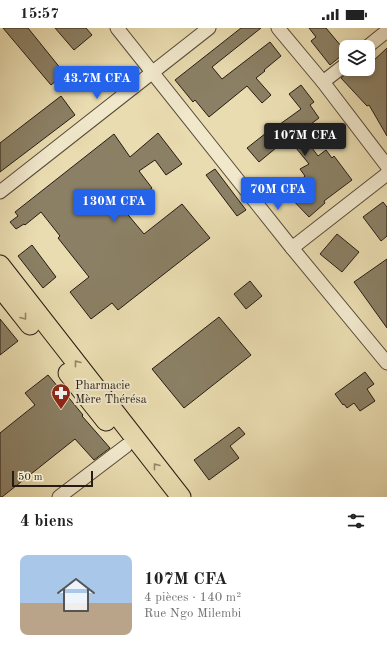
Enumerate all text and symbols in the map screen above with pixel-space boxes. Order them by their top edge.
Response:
text: 15:57 [20,7,59,22]
map controls [339,40,375,76]
button: layers [339,40,375,76]
pin: 43.7M CFA [51,66,143,100]
text: 43.7M CFA [63,72,131,85]
pin: 107M CFA [264,123,346,157]
text: 107M CFA [273,129,337,142]
pin: 70M CFA [241,177,315,211]
text: 70M CFA [250,183,306,196]
pin: 130M CFA [73,189,155,223]
text: 130M CFA [82,195,146,208]
one-way arrow [20,313,27,320]
one-way arrow [75,361,82,368]
place label: Pharmacie Mère Thérésa [75,380,147,406]
pharmacy icon: Pharmacie Mère Thérésa [50,382,72,410]
one-way arrow [154,464,161,471]
scale bar [12,469,93,488]
text: 50 m [18,472,43,483]
icon: filters [345,510,367,532]
text: 4 biens [20,513,73,530]
icon: home [52,571,100,619]
text: 107M CFA [144,571,227,588]
text: 4 pièces · 140 m² [144,591,241,604]
text: Rue Ngo Milembi [144,607,241,620]

